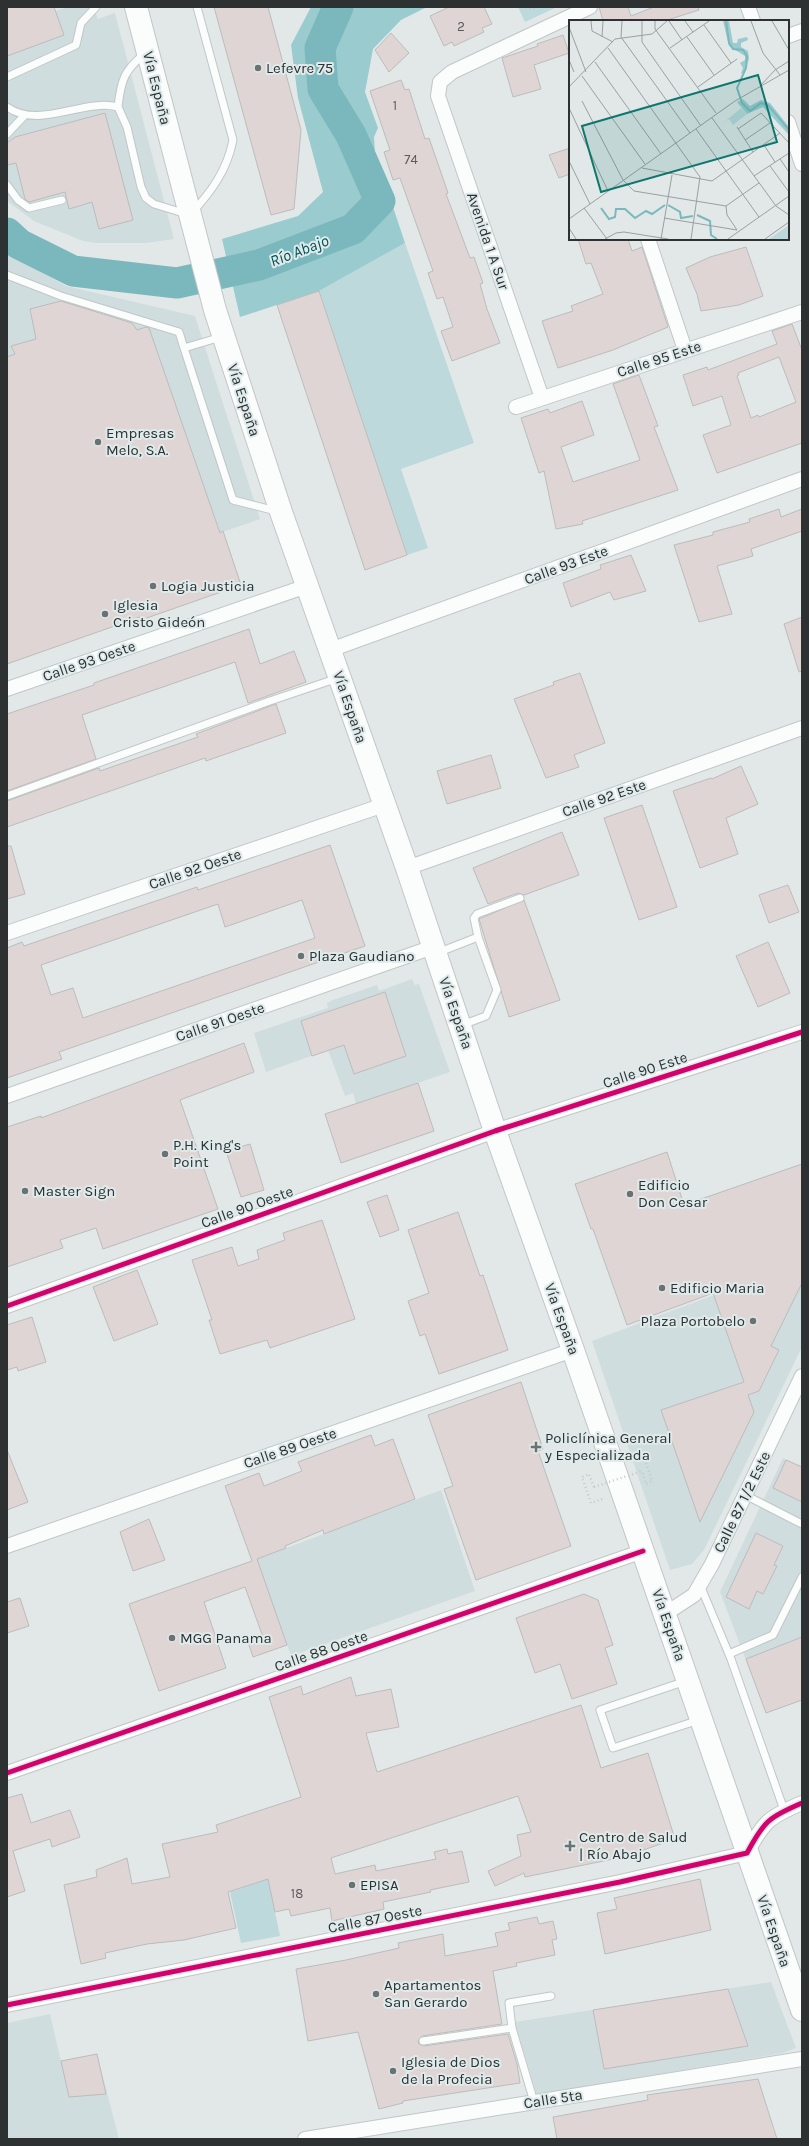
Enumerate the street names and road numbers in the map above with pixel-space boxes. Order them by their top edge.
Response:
street label: Vía España [139,49,175,127]
street label: Avenida 1 A Sur [463,190,513,293]
street label: Calle 95 Este [615,337,703,381]
street label: Vía España [224,361,264,439]
street label: Calle 93 Este [522,542,610,588]
street label: Calle 93 Oeste [40,637,138,685]
street label: Vía España [329,668,371,746]
street label: Calle 92 Este [560,775,648,821]
street label: Calle 92 Oeste [146,845,244,893]
street label: Vía España [435,974,477,1052]
street label: Calle 91 Oeste [173,998,267,1046]
street label: Calle 90 Este [600,1048,690,1092]
street label: Calle 90 Oeste [198,1182,296,1232]
street label: Vía España [541,1281,583,1357]
street label: Calle 89 Oeste [241,1424,339,1472]
street label: Calle 87 1/2 Este [710,1448,774,1556]
street label: Vía España [648,1586,690,1664]
street label: Calle 88 Oeste [272,1627,370,1675]
street label: Vía España [753,1892,795,1970]
street label: Calle 87 Oeste [326,1901,424,1937]
street label: Calle 5ta [522,2085,584,2113]

